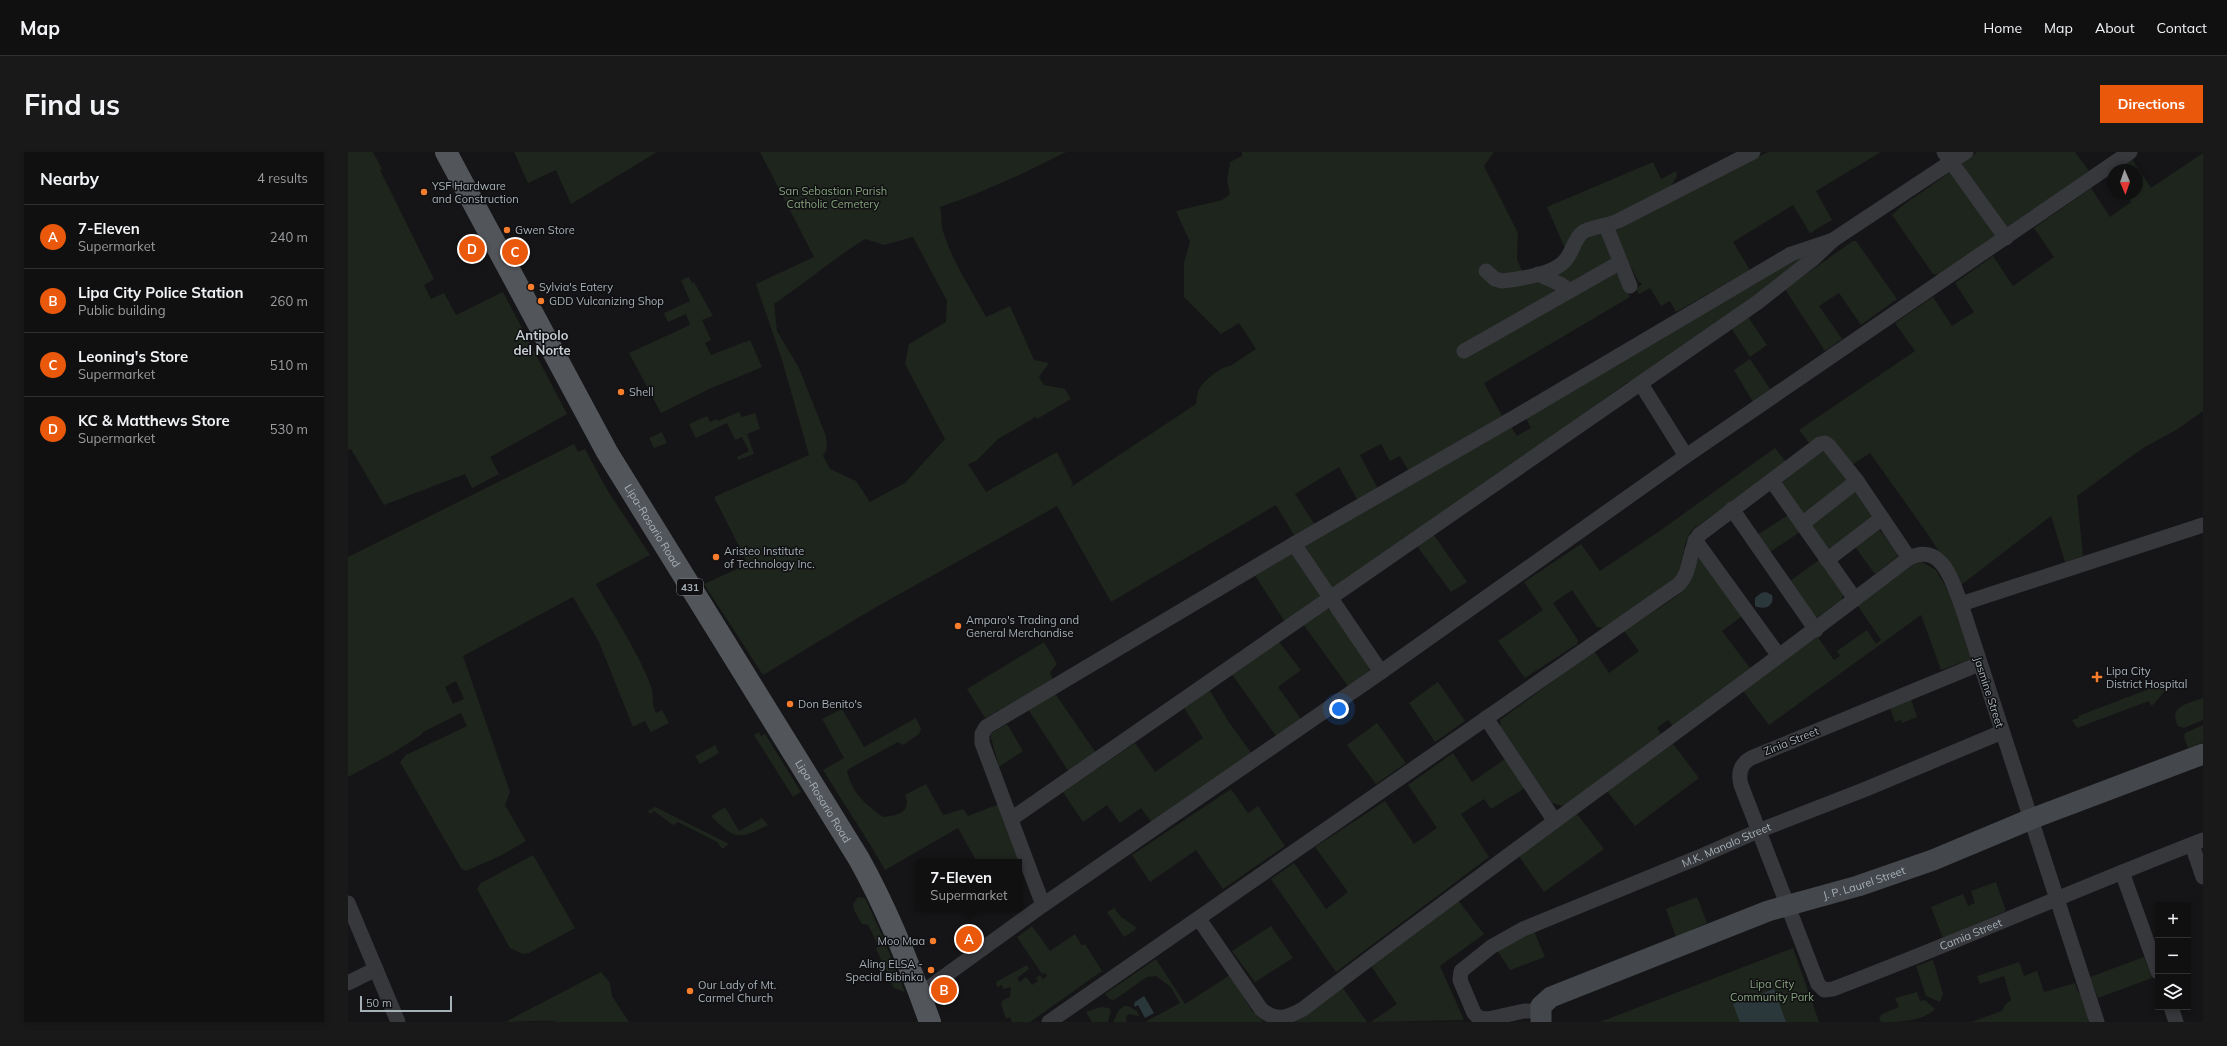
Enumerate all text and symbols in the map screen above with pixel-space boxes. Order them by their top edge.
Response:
text: Map [20,16,60,40]
text: Home [1983,19,2022,37]
text: Map [2044,19,2073,37]
text: About [2095,19,2135,37]
text: Contact [2157,19,2207,37]
button: Directions [2100,85,2203,123]
text: Find us [24,87,120,122]
north arrow [2107,164,2143,200]
text: Nearby [40,168,99,189]
text: 4 results [257,170,308,186]
place label: YSF Hardware and Construction [431,179,519,206]
park label: San Sebastian Parish Catholic Cemetery [779,184,887,211]
marker: YSF Hardware and Construction [419,187,429,197]
text: 7-Eleven [78,219,140,238]
place label: Gwen Store [515,223,575,237]
marker: Gwen Store [502,225,512,235]
text: A [48,229,58,245]
text: 240 m [270,229,308,245]
pin: D [459,234,485,264]
pin: C [502,237,528,267]
text: Supermarket [78,238,155,254]
place label: Sylvia's Eatery [539,280,613,294]
marker: Sylvia's Eatery [526,282,536,292]
text: Lipa City Police Station [78,283,243,302]
text: B [49,293,57,309]
text: 260 m [270,293,308,309]
place label: GDD Vulcanizing Shop [549,294,664,308]
marker: GDD Vulcanizing Shop [536,296,546,306]
text: Public building [78,302,166,318]
district label: Antipolo del Norte [513,327,571,358]
text: Leoning's Store [78,347,188,366]
text: C [49,357,57,373]
text: 510 m [270,357,308,373]
text: Supermarket [78,366,155,382]
place label: Shell [629,385,654,399]
marker: Shell [616,387,626,397]
text: KC & Matthews Store [78,411,230,430]
text: D [48,421,58,437]
text: 530 m [270,421,308,437]
text: Supermarket [78,430,155,446]
street label: Lipa-Rosario Road [622,481,684,570]
place label: Aristeo Institute of Technology Inc. [724,544,815,571]
marker: Aristeo Institute of Technology Inc. [711,552,721,562]
road number: 431 [677,579,703,595]
place label: Amparo's Trading and General Merchandise [966,613,1079,640]
marker: Amparo's Trading and General Merchandise [953,621,963,631]
street label: Jasmine Street [1971,655,2007,729]
place label: Lipa City District Hospital [2106,664,2187,691]
marker: Lipa City District Hospital [2091,671,2103,683]
place label: Don Benito's [798,697,862,711]
marker: Don Benito's [785,699,795,709]
your location [1329,699,1349,719]
street label: Zinia Street [1761,724,1821,758]
street label: Lipa-Rosario Road [792,757,854,845]
street label: M.K. Manalo Street [1680,820,1773,870]
popup [916,859,1022,911]
street label: J. P. Laurel Street [1821,863,1907,902]
text: 7-Eleven [930,868,992,887]
text: Supermarket [930,887,1008,903]
map controls [2155,902,2191,1010]
button: + [2155,902,2191,938]
street label: Camia Street [1937,915,2004,953]
pin: A [956,924,982,954]
place label: Moo Maa [877,934,925,948]
marker: Moo Maa [928,936,938,946]
button: − [2155,938,2191,974]
place label: Aling ELSA - Special Bibinka [845,957,923,984]
marker: Aling ELSA - Special Bibinka [926,965,936,975]
button: layers [2155,974,2191,1010]
pin: B [931,975,957,1005]
park label: Lipa City Community Park [1730,977,1814,1004]
place label: Our Lady of Mt. Carmel Church [698,978,776,1005]
marker: Our Lady of Mt. Carmel Church [685,986,695,996]
scale bar [360,994,452,1013]
text: 50 m [366,996,392,1010]

